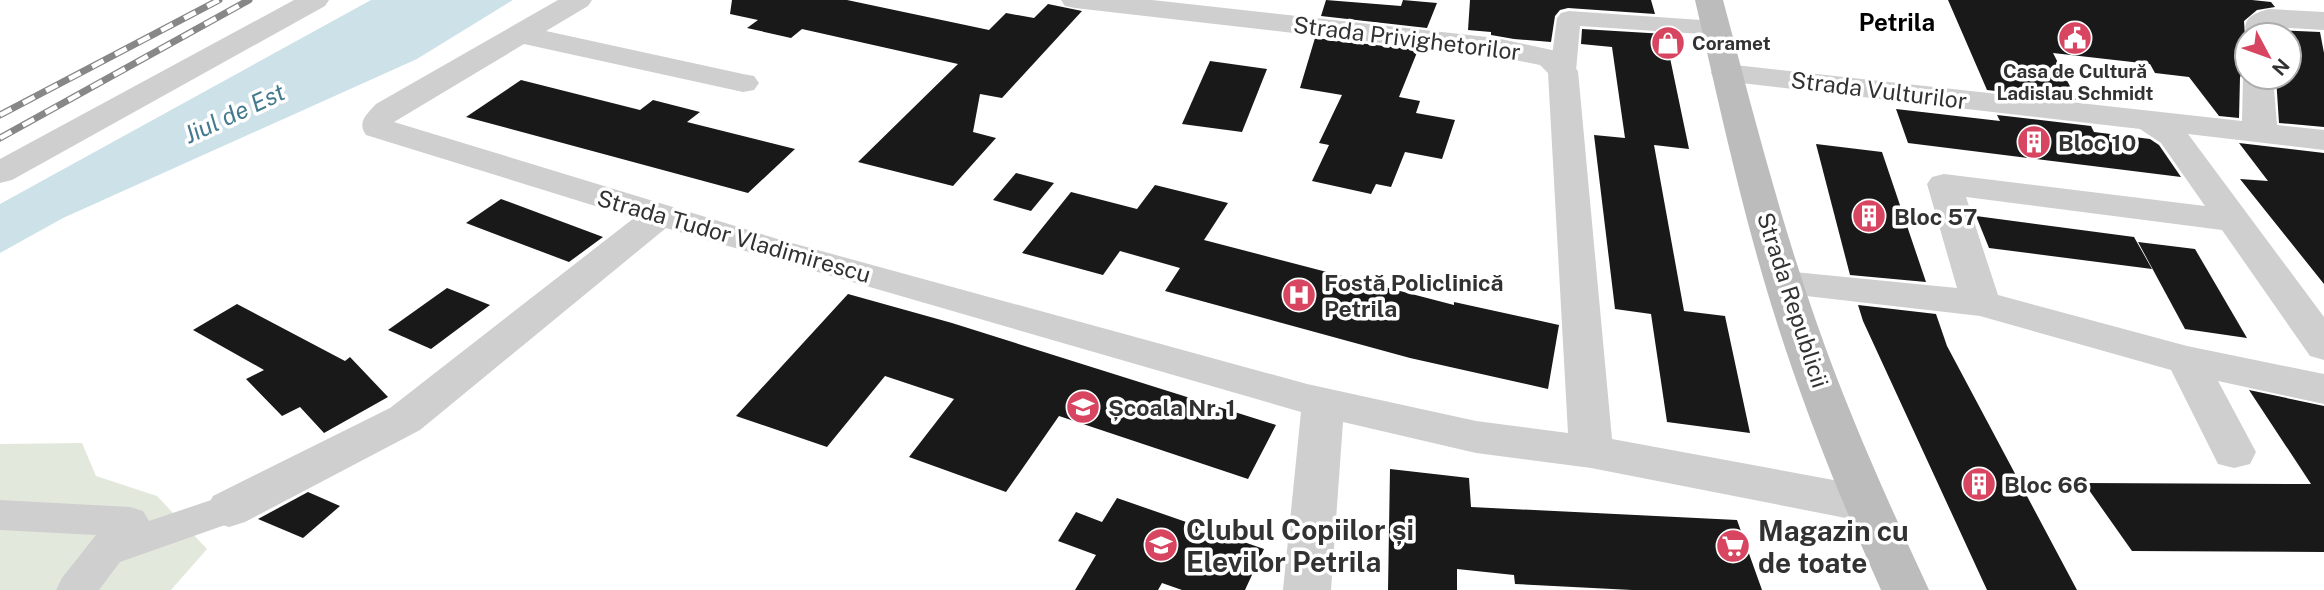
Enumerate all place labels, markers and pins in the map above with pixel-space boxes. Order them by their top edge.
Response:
public building icon: Casa de Cultură Ladislau Schmidt [2056,19,2094,57]
shop icon: Coramet [1649,24,1687,62]
place label: Coramet [1692,32,1771,54]
place label: Casa de Cultură Ladislau Schmidt [1996,60,2154,104]
building icon: Bloc 10 [2015,123,2053,161]
place label: Bloc 10 [2058,129,2136,156]
building icon: Bloc 57 [1850,197,1888,235]
place label: Bloc 57 [1894,203,1977,230]
place label: Fostă Policlinică Petrila [1324,269,1504,322]
hospital icon: Fostă Policlinică Petrila [1280,276,1318,314]
school or university icon: Școala Nr. 1 [1064,388,1102,426]
place label: Școala Nr. 1 [1108,394,1236,421]
building icon: Bloc 66 [1960,465,1998,503]
place label: Bloc 66 [2004,471,2088,498]
place label: Clubul Copiilor și Elevilor Petrila [1186,513,1414,578]
place label: Magazin cu de toate [1758,514,1909,579]
school or university icon: Clubul Copiilor și Elevilor Petrila [1142,526,1180,564]
supermarket icon: Magazin cu de toate [1714,527,1752,565]

